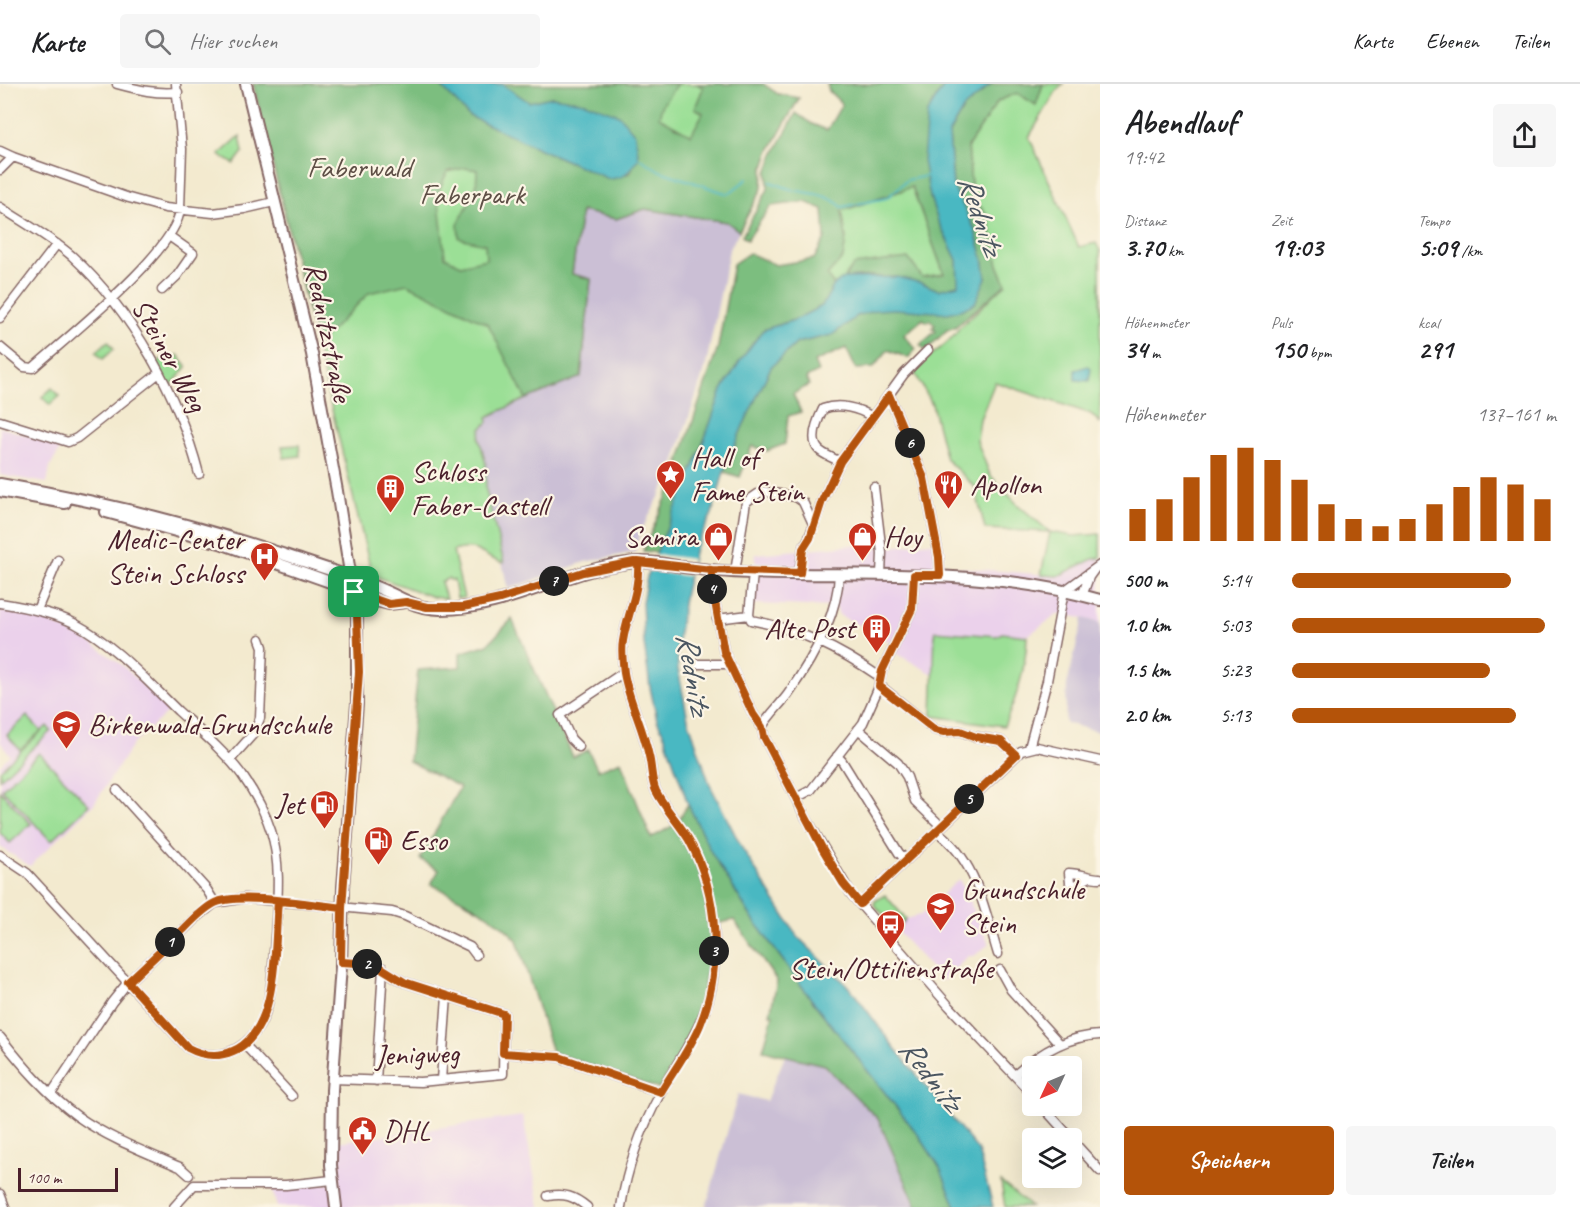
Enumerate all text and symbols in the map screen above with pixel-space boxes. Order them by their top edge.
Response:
search box [120,14,540,68]
text: Karte [30,24,84,59]
icon: search [141,25,174,58]
text: Hier suchen [189,27,278,55]
text: Karte [1353,28,1393,54]
text: Ebenen [1426,28,1479,54]
text: Teilen [1512,28,1550,54]
text: Abendlauf [1124,101,1236,143]
button: share [1493,104,1556,167]
text: 19:42 [1124,145,1164,170]
park label: Faberwald [307,148,415,186]
water label: Rednitz [948,169,1015,264]
park label: Faberpark [420,175,526,213]
text: Distanz [1124,211,1166,231]
text: Zeit [1271,211,1292,231]
text: Tempo [1418,211,1450,231]
text: 3.70 [1124,231,1164,264]
text: 19:03 [1271,231,1323,264]
text: 5:09 [1418,231,1458,264]
text: km [1164,241,1184,261]
text: /km [1458,241,1482,261]
street label: Rednitzstraße [296,259,363,407]
street label: Steiner Weg [123,292,217,420]
text: Höhenmeter [1124,313,1189,333]
text: Puls [1271,313,1292,333]
text: kcal [1418,313,1439,333]
text: 34 [1124,333,1147,366]
text: 150 [1271,333,1306,366]
text: 291 [1418,333,1453,366]
text: m [1147,343,1160,363]
text: bpm [1306,343,1332,363]
text: Höhenmeter [1124,402,1205,427]
text: 137–161 m [1477,402,1556,427]
pin: 6 [895,428,925,458]
text: 6 [906,433,914,453]
place label: Hall of Fame Stein [691,438,806,510]
place label: Schloss Faber-Castell [411,452,552,524]
place icon: Hall of Fame Stein [654,458,686,500]
place label: Apollon [970,465,1043,503]
restaurant icon: Apollon [933,468,965,510]
building icon: Schloss Faber-Castell [374,472,406,514]
place label: Samira [624,517,700,555]
place label: Hoy [884,517,924,555]
place label: Medic-Center Stein Schloss [107,520,247,592]
shop icon: Samira [702,520,734,562]
shop icon: Hoy [847,520,879,562]
hospital icon: Medic-Center Stein Schloss [249,540,281,582]
pin [328,566,379,617]
pin: 7 [539,566,569,596]
text: 500 m [1124,568,1167,593]
text: 5:14 [1220,568,1251,593]
text: 7 [550,571,558,591]
pin: 4 [697,574,727,604]
icon: arrive [337,575,370,608]
text: 4 [708,579,716,599]
place label: Alte Post [764,609,858,647]
building icon: Alte Post [860,612,892,654]
text: 1.0 km [1124,613,1171,638]
text: 5:03 [1220,613,1251,638]
water label: Rednitz [667,630,722,721]
text: 1.5 km [1124,658,1170,683]
text: 5:23 [1220,658,1251,683]
text: 2.0 km [1124,703,1171,728]
text: 5:13 [1220,703,1251,728]
place label: Birkenwald-Grundschule [88,705,333,743]
school or university icon: Birkenwald-Grundschule [51,708,83,750]
pin: 5 [954,784,984,814]
place label: Jet [273,785,307,823]
fuel station icon: Jet [309,788,341,830]
text: 5 [966,789,972,809]
place label: Esso [400,821,448,859]
fuel station icon: Esso [363,824,395,866]
place label: Grundschule Stein [962,870,1086,942]
school or university icon: Grundschule Stein [925,890,957,932]
bus stop icon: Stein/Ottilienstraße [875,908,907,950]
pin: 1 [155,927,185,957]
text: 1 [166,932,174,952]
pin: 3 [699,936,729,966]
text: 3 [710,941,718,961]
pin: 2 [352,949,382,979]
place label: Stein/Ottilienstraße [789,949,995,987]
text: 2 [363,954,371,974]
water label: Rednitz [890,1030,975,1122]
street label: Jenigweg [372,1033,461,1075]
north arrow [1022,1056,1082,1116]
map controls [1022,1056,1082,1188]
place label: DHL [383,1111,431,1149]
public building icon: DHL [346,1114,378,1156]
button: Speichern [1124,1126,1334,1195]
button: Teilen [1346,1126,1556,1195]
button: layers [1022,1128,1082,1188]
scale bar [18,1165,118,1192]
text: 100 m [27,1168,61,1188]

